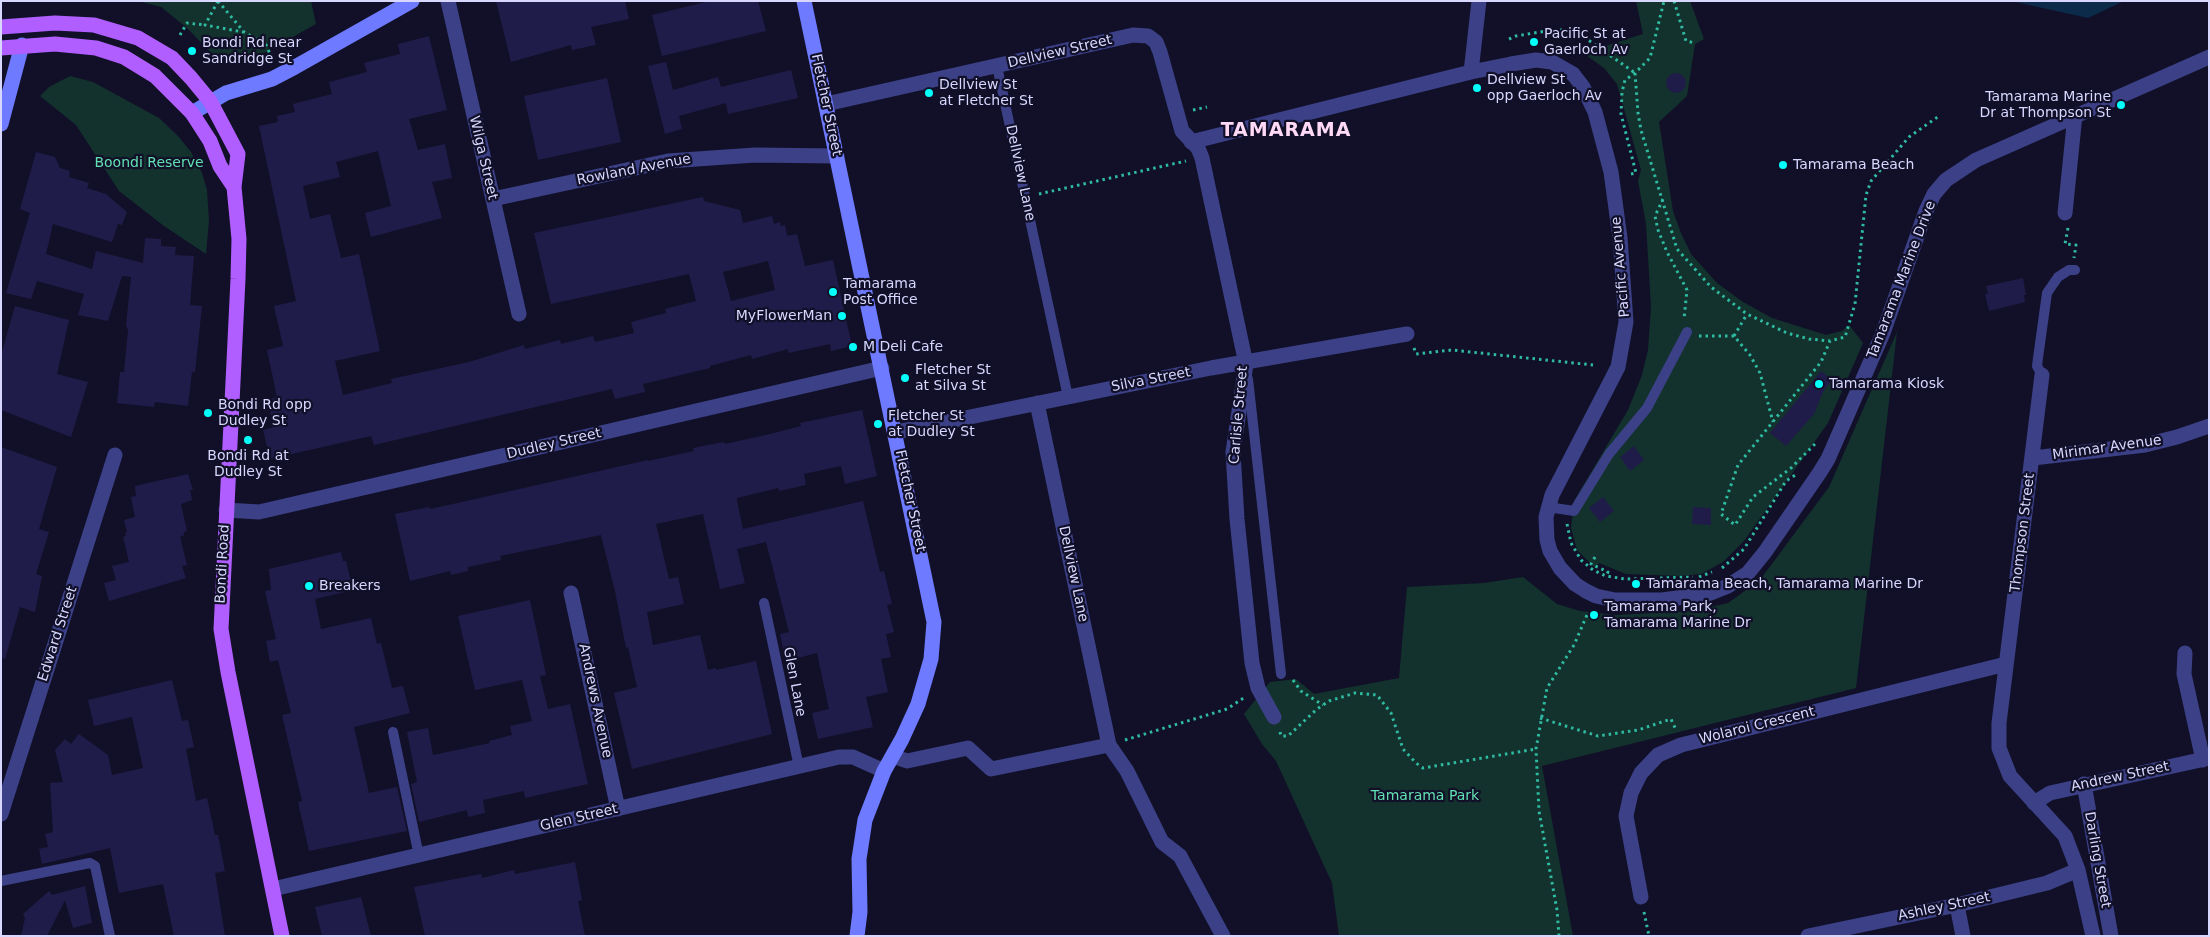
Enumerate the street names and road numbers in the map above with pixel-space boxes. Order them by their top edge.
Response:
street label: Dellview Street [1006,32,1114,72]
street label: Fletcher Street [807,52,845,158]
street label: Wilga Street [465,114,501,202]
street label: Dellview Lane [1002,123,1038,223]
street label: Rowland Avenue [576,151,692,189]
street label: Tamarama Marine Drive [1864,199,1940,361]
street label: Pacific Avenue [1608,216,1634,318]
street label: Silva Street [1110,364,1192,396]
street label: Carlisle Street [1226,365,1252,465]
street label: Dudley Street [505,425,603,463]
street label: Mirimar Avenue [2051,432,2163,464]
street label: Fletcher Street [891,448,929,554]
street label: Thompson Street [2007,472,2039,594]
street label: Bondi Road [213,524,233,604]
street label: Dellview Lane [1055,524,1091,624]
street label: Edward Street [35,584,81,684]
street label: Andrews Avenue [575,642,615,760]
street label: Glen Lane [779,646,809,718]
street label: Wolaroi Crescent [1698,704,1816,748]
street label: Andrew Street [2069,758,2171,796]
street label: Glen Street [539,801,619,835]
street label: Darling Street [2080,810,2114,910]
street label: Ashley Street [1897,889,1991,925]

